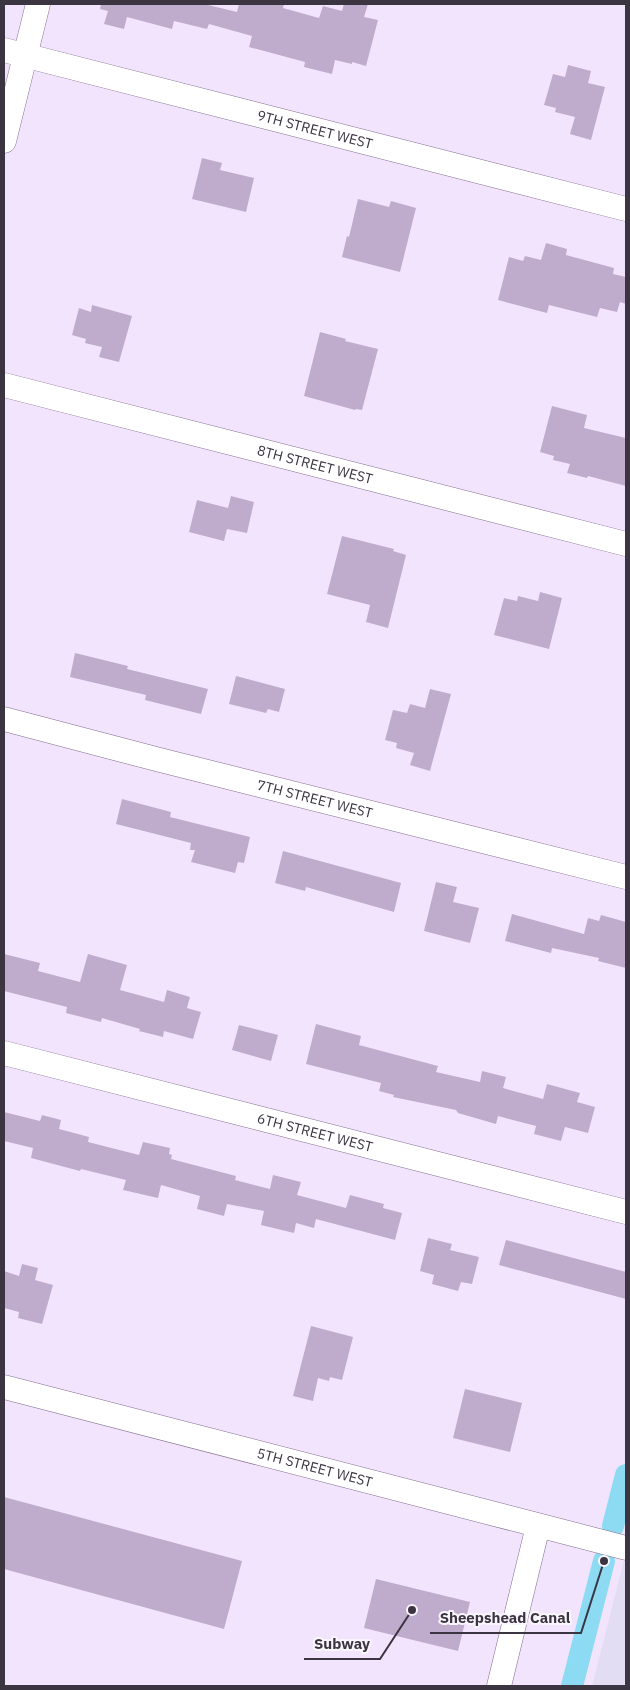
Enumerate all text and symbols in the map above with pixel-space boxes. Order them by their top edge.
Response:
street label: 9TH STREET WEST [255,106,375,153]
street label: 8TH STREET WEST [255,441,375,488]
street label: 7TH STREET WEST [255,776,375,822]
street label: 6TH STREET WEST [255,1109,375,1156]
street label: 5TH STREET WEST [255,1444,375,1491]
callout: Sheepshead Canal [430,1603,581,1633]
text: Sheepshead Canal [440,1608,571,1627]
callout: Subway [304,1629,380,1659]
text: Subway [314,1634,370,1653]

